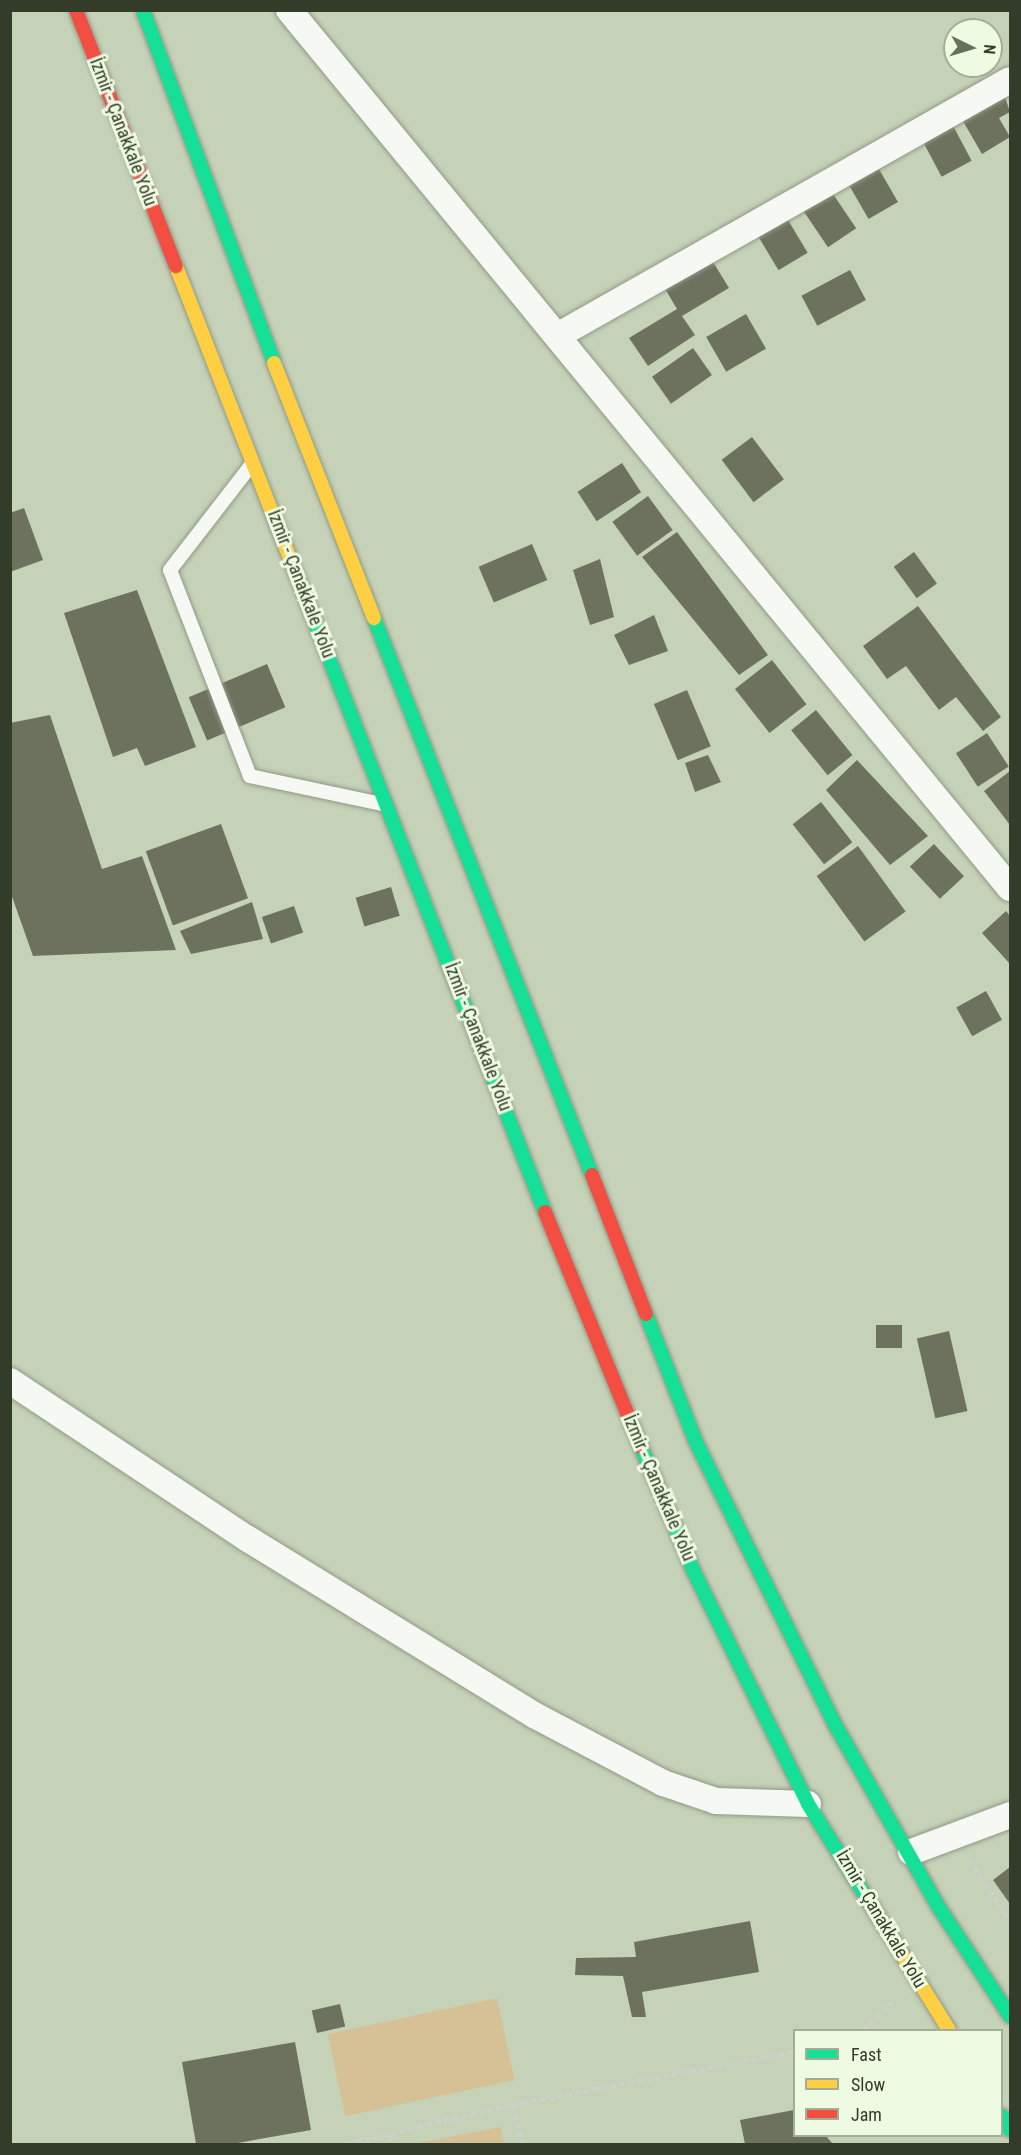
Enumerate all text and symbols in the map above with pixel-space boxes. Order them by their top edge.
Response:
north arrow [943,18,1003,78]
text: N [980,44,999,55]
street label: İzmir - Çanakkale Yolu [85,55,161,209]
street label: İzmir - Çanakkale Yolu [263,507,339,661]
street label: İzmir - Çanakkale Yolu [440,960,516,1114]
street label: İzmir - Çanakkale Yolu [618,1412,700,1564]
street label: İzmir - Çanakkale Yolu [831,1846,931,1992]
legend [793,2029,1003,2137]
text: Fast [851,2044,882,2065]
text: Slow [851,2074,885,2095]
text: Jam [851,2104,882,2125]

